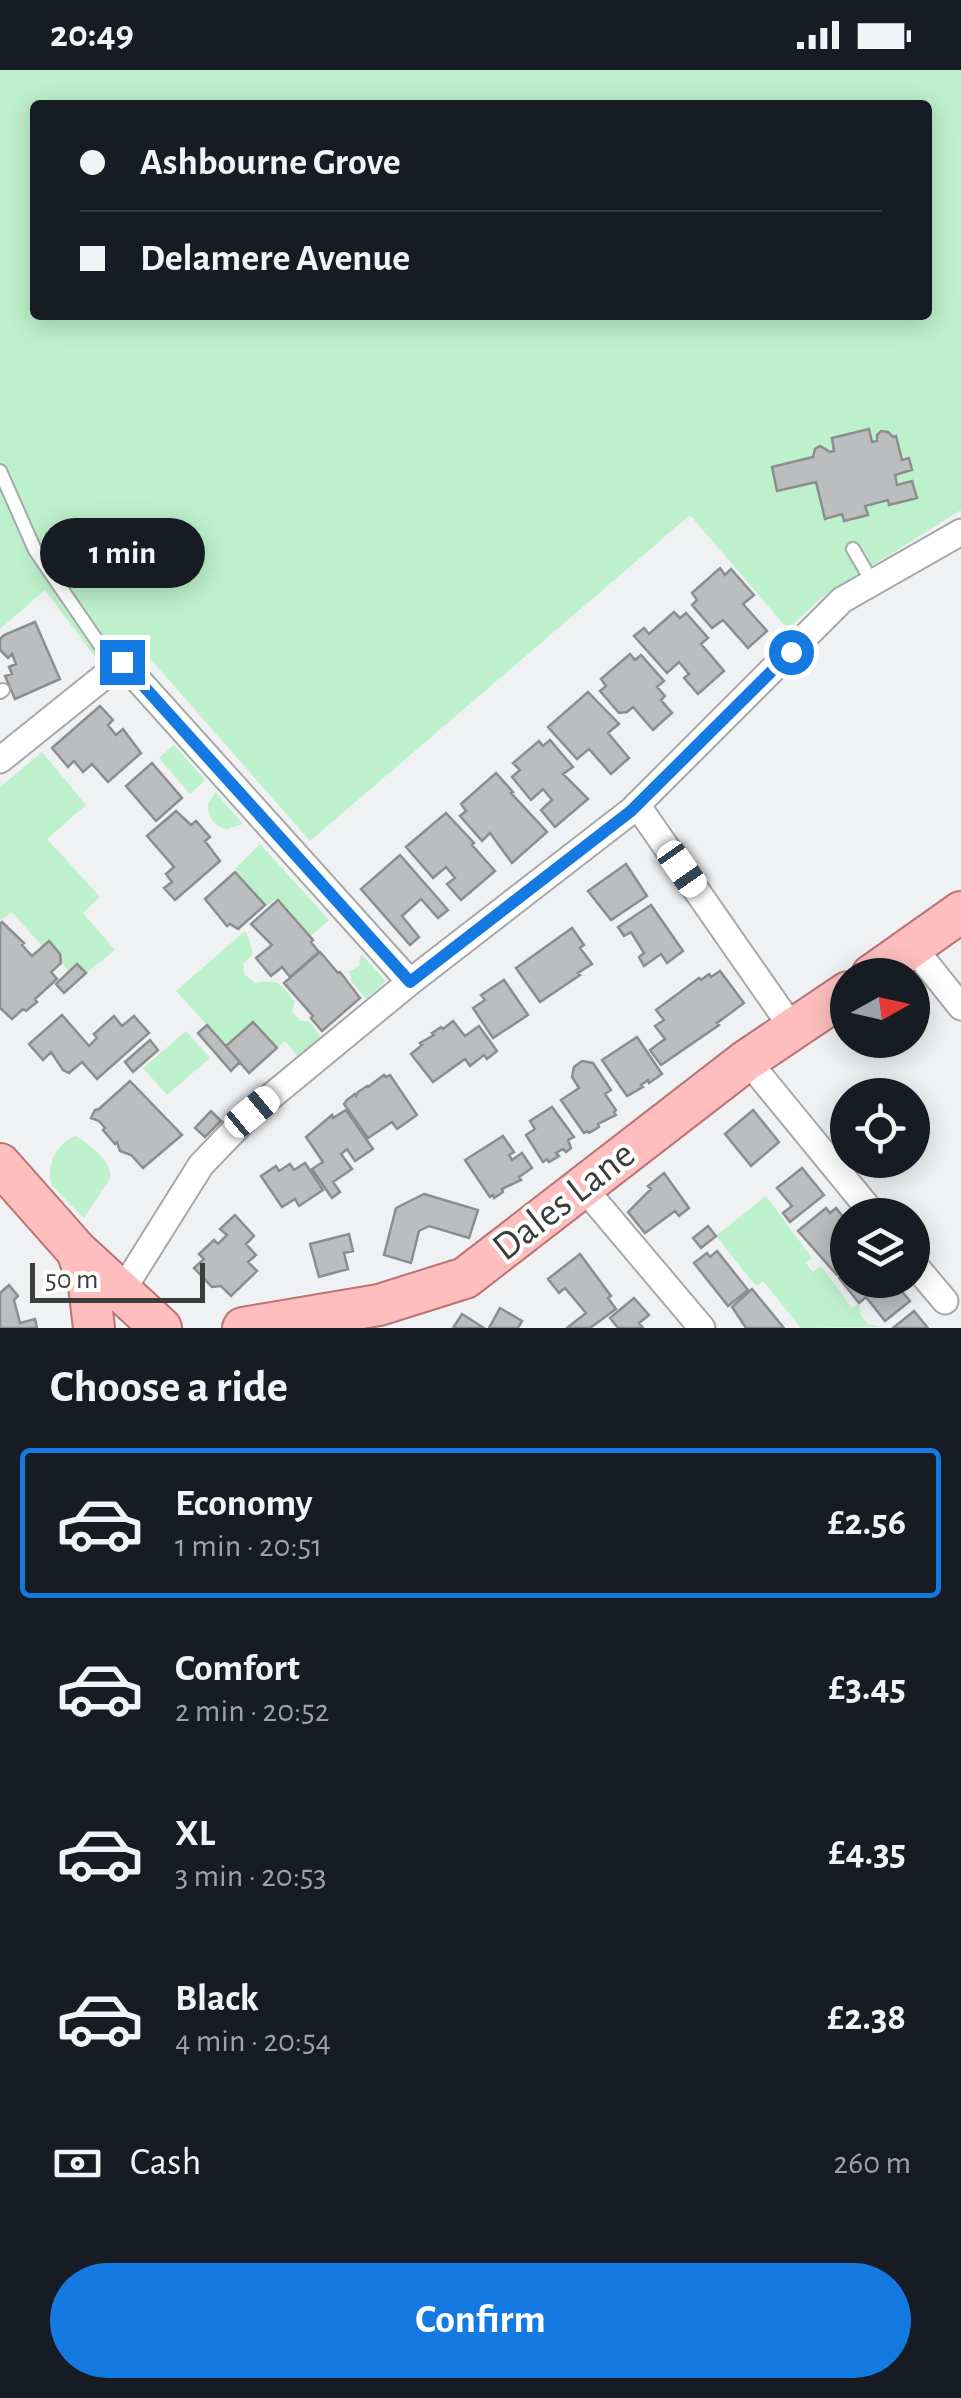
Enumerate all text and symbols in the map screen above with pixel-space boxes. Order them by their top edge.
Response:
text: 20:49 [50,16,134,54]
text: Ashbourne Grove [140,144,401,182]
text: Delamere Avenue [140,240,410,278]
callout: 1 min [39,517,204,587]
text: 1 min [89,537,156,569]
route start [769,630,814,675]
route end [100,640,145,685]
car [653,836,711,902]
north arrow [830,958,930,1058]
map controls [830,958,930,1298]
button: locate [830,1078,930,1178]
car [219,1081,285,1143]
street label: Dales Lane [486,1134,642,1268]
button: layers [830,1198,930,1298]
scale bar [30,1258,205,1302]
text: 50 m [45,1266,99,1294]
text: Choose a ride [50,1365,288,1410]
icon: car [55,1478,145,1568]
text: Economy [175,1485,313,1523]
text: £2.56 [828,1504,906,1542]
text: 1 min · 20:51 [175,1530,322,1562]
icon: car [55,1643,145,1733]
text: Comfort [175,1650,300,1688]
text: £3.45 [828,1669,906,1707]
text: 2 min · 20:52 [175,1695,329,1727]
icon: car [55,1808,145,1898]
text: XL [175,1815,215,1853]
text: £4.35 [828,1834,906,1872]
text: 3 min · 20:53 [175,1860,327,1892]
icon: car [55,1973,145,2063]
text: Black [175,1980,259,2018]
text: £2.38 [827,1999,906,2037]
text: 4 min · 20:54 [175,2025,331,2057]
icon: cash [50,2136,105,2191]
text: Cash [130,2144,201,2182]
text: 260 m [834,2147,911,2179]
button: Confirm [50,2263,911,2378]

